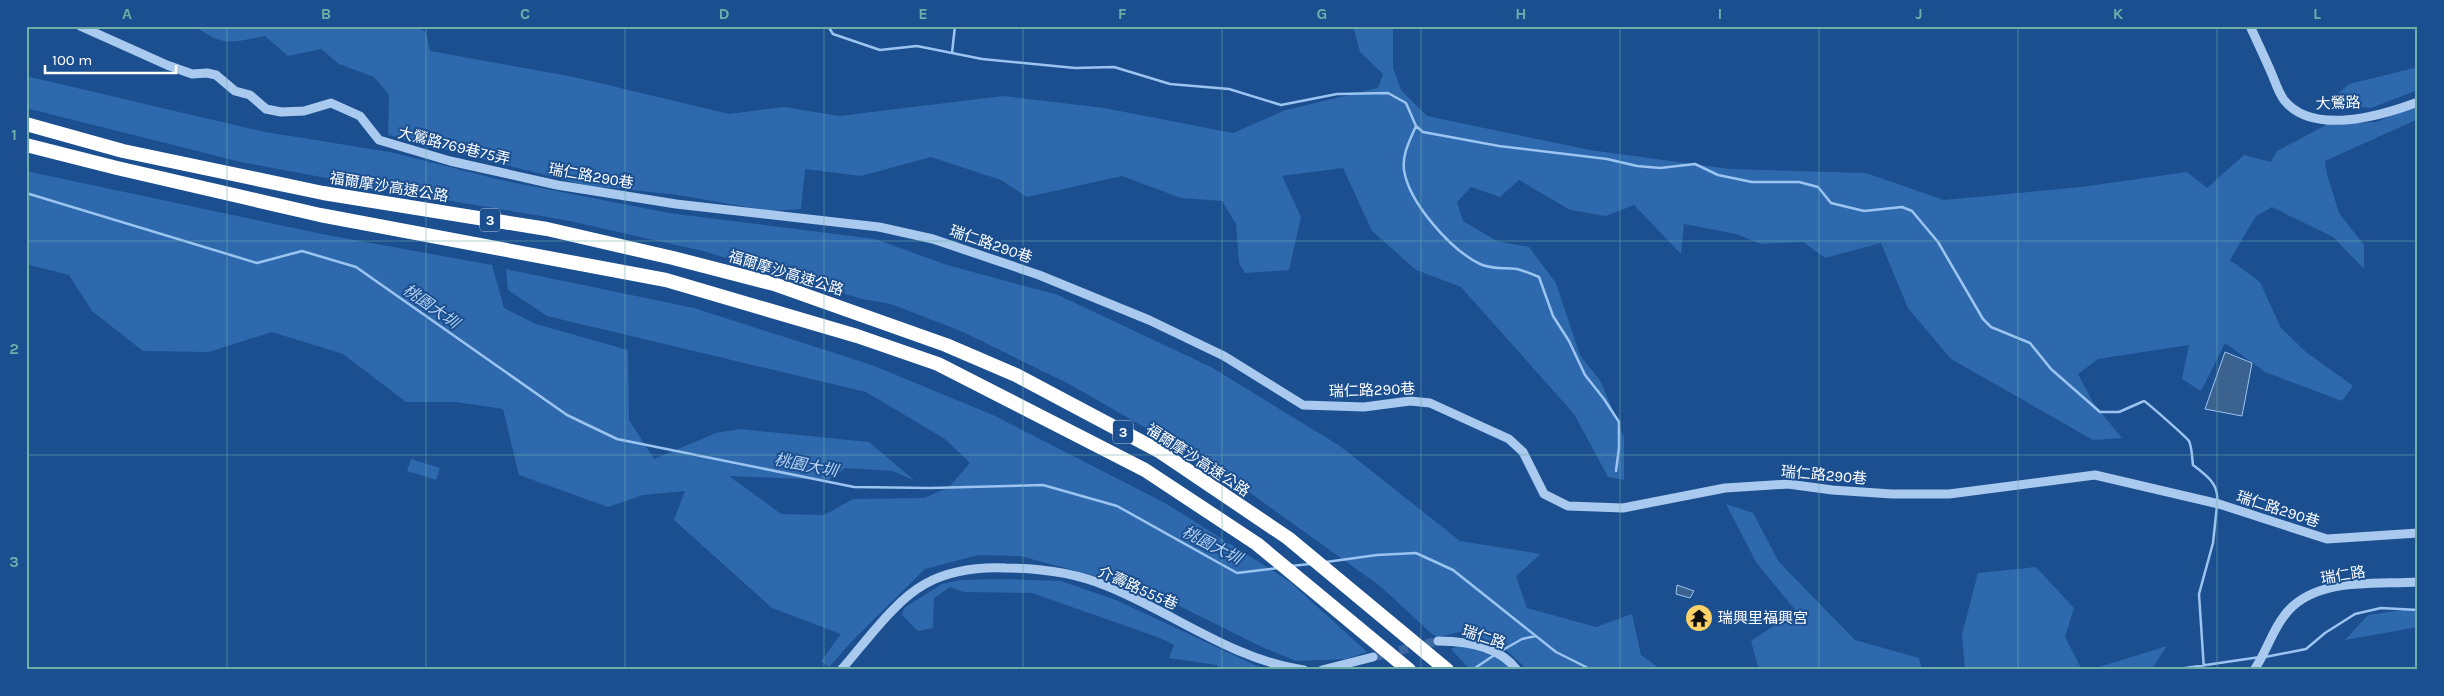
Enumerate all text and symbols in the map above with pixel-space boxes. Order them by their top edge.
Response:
text: A [122,4,132,23]
text: B [321,4,331,23]
text: C [520,4,530,23]
text: D [719,4,730,23]
text: E [918,4,928,23]
text: F [1118,4,1127,23]
text: G [1317,4,1327,23]
text: H [1515,4,1527,23]
text: I [1718,4,1722,23]
text: J [1915,4,1923,23]
text: K [2113,4,2124,23]
text: L [2313,4,2321,23]
scale bar [45,42,176,74]
text: 100 m [52,51,92,69]
street label: 大鶯路 [2315,93,2361,113]
street label: 大鶯路769巷75弄 [396,123,512,169]
text: 1 [11,125,17,144]
street label: 瑞仁路290巷 [547,160,635,192]
street label: 福爾摩沙高速公路 [328,169,450,205]
road number: 3 [480,208,500,232]
street label: 瑞仁路290巷 [947,221,1035,267]
street label: 福爾摩沙高速公路 [726,247,846,299]
water label: 桃園大圳 [399,280,464,333]
text: 2 [9,339,19,358]
street label: 瑞仁路290巷 [1329,379,1415,401]
street label: 福爾摩沙高速公路 [1143,420,1253,500]
road number: 3 [1113,421,1133,444]
water label: 桃園大圳 [773,450,841,481]
street label: 瑞仁路290巷 [1780,462,1868,488]
street label: 瑞仁路290巷 [2234,487,2322,531]
water label: 桃園大圳 [1179,522,1247,569]
text: 3 [9,552,19,571]
street label: 介壽路555巷 [1095,562,1181,614]
street label: 瑞仁路 [2319,563,2367,587]
temple icon: 瑞興里福興宮 [1684,603,1714,633]
place label: 瑞興里福興宮 [1718,609,1808,627]
street label: 瑞仁路 [1460,621,1508,653]

